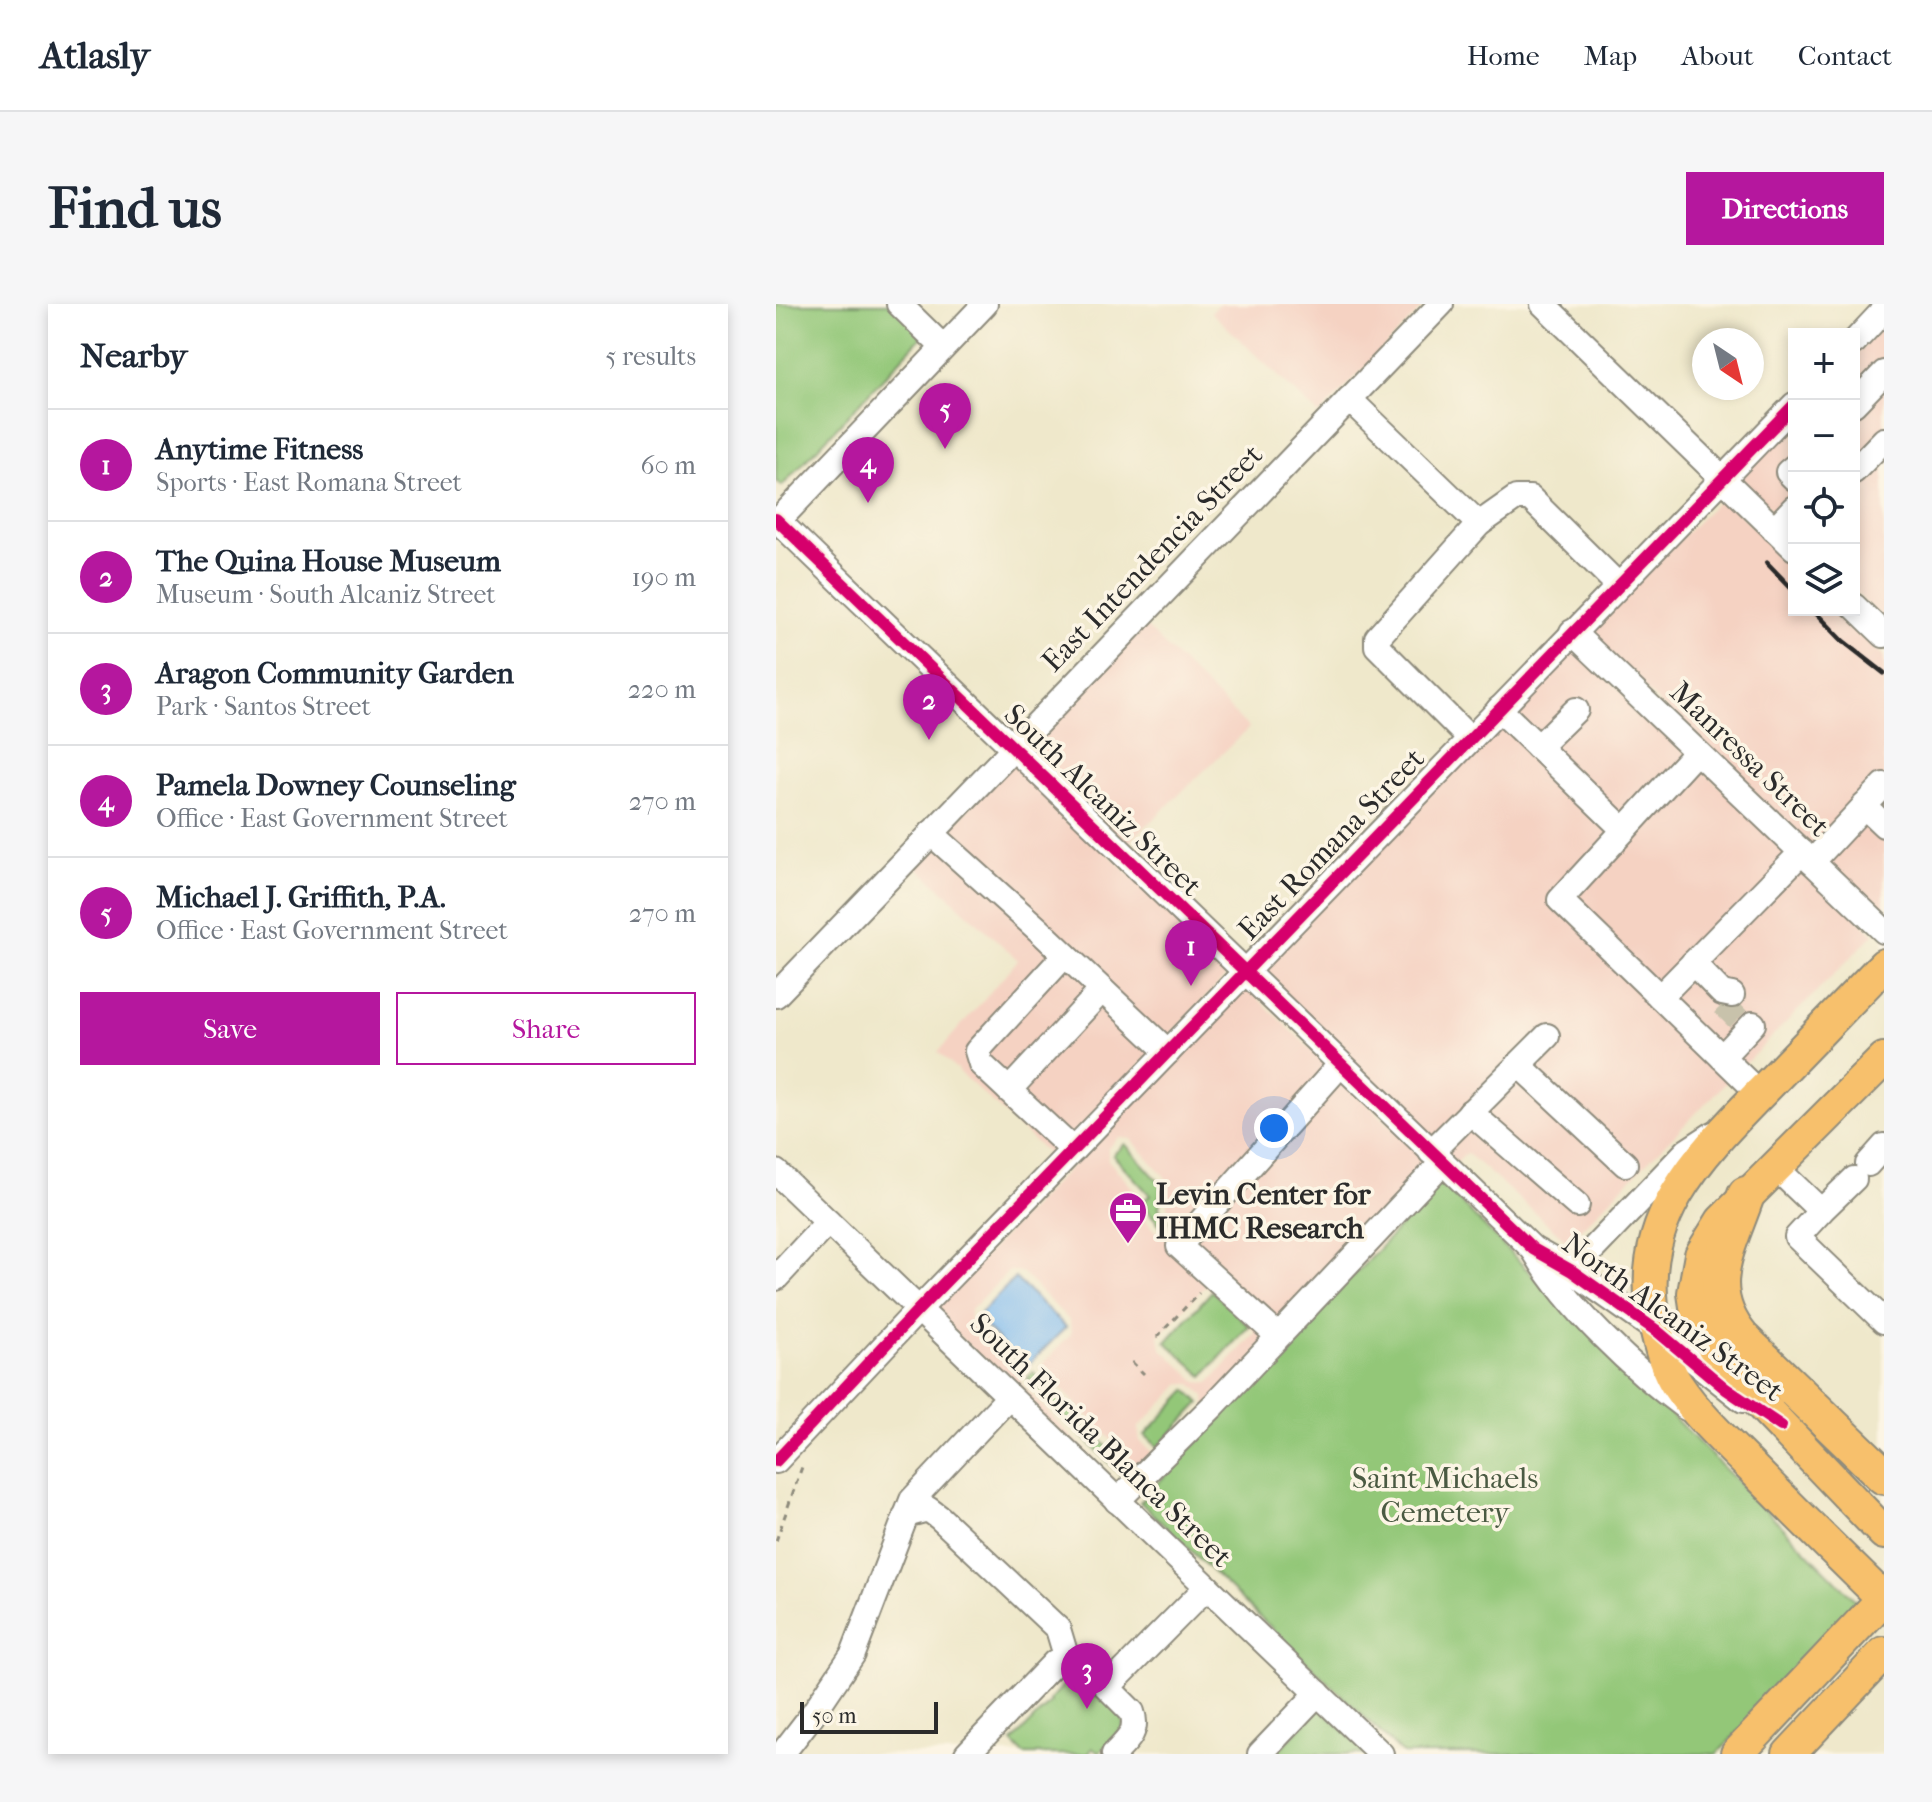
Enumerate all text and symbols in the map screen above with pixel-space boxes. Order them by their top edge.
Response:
text: Atlasly [40,33,150,78]
text: Home [1467,39,1540,72]
text: Map [1584,39,1637,72]
text: About [1681,39,1754,72]
text: Contact [1798,39,1892,72]
button: Directions [1686,172,1884,245]
text: Find us [48,176,222,241]
north arrow [1692,328,1764,400]
map controls [1788,328,1860,616]
button: + [1788,328,1860,400]
text: Nearby [80,336,187,376]
text: 5 results [605,341,696,372]
pin: 5 [919,383,971,449]
button: − [1788,400,1860,472]
text: Anytime Fitness [156,432,363,467]
pin: 4 [842,437,894,503]
street label: East Intendencia Street [1035,437,1270,679]
text: 1 [101,450,111,481]
text: 60 m [640,450,696,481]
text: Sports · East Romana Street [156,467,462,498]
button: locate [1788,472,1860,544]
text: The Quina House Museum [156,544,501,579]
button: layers [1788,544,1860,616]
text: 2 [99,562,113,593]
text: 190 m [632,562,696,593]
text: Museum · South Alcaniz Street [156,579,496,610]
text: Aragon Community Garden [156,656,514,691]
text: 3 [101,674,111,705]
text: 220 m [628,674,696,705]
pin: 2 [903,674,955,740]
street label: Manressa Street [1663,675,1837,844]
text: Park · Santos Street [156,691,371,722]
street label: South Alcaniz Street [997,697,1209,904]
street label: East Romana Street [1231,741,1432,947]
text: Pamela Downey Counseling [156,768,516,803]
text: 4 [98,786,114,817]
text: 270 m [629,786,696,817]
text: Office · East Government Street [156,803,508,834]
text: Michael J. Griffith, P.A. [156,880,446,915]
text: 5 [100,898,112,929]
text: 270 m [629,898,696,929]
text: Office · East Government Street [156,915,508,946]
pin: 1 [1165,920,1217,986]
button: Save [80,992,380,1065]
button: Share [396,992,696,1065]
your location [1254,1108,1294,1148]
place label: Levin Center for IHMC Research [1156,1177,1372,1246]
office icon: Levin Center for IHMC Research [1107,1190,1149,1245]
street label: North Alcaniz Street [1556,1226,1790,1409]
street label: South Florida Blanca Street [962,1306,1239,1575]
park label: Saint Michaels Cemetery [1352,1461,1538,1530]
pin: 3 [1061,1643,1113,1709]
scale bar [800,1698,938,1734]
text: 50 m [812,1703,857,1729]

